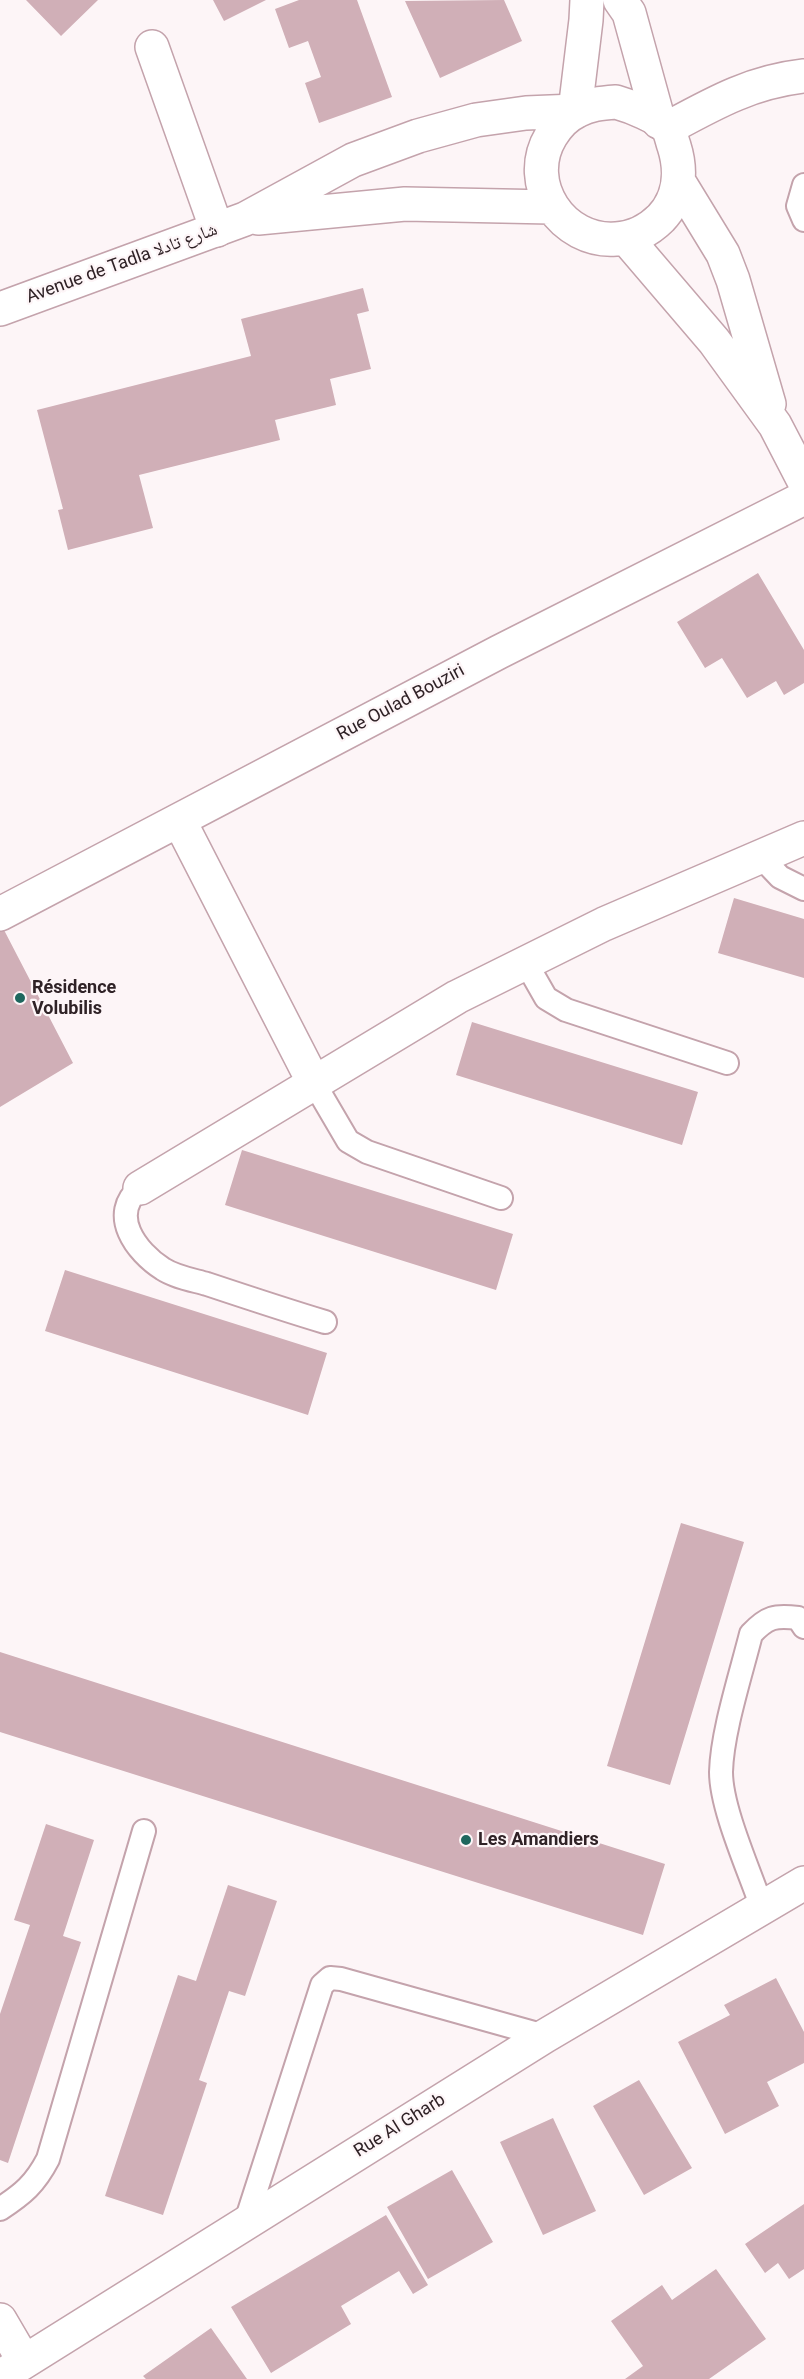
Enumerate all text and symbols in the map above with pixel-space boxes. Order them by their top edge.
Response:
street label: Avenue de Tadla شارع تادلا [23,219,221,309]
street label: Rue Oulad Bouziri [334,660,468,746]
place label: Résidence Volubilis [32,977,116,1020]
marker: Résidence Volubilis [13,991,27,1005]
place label: Les Amandiers [478,1829,599,1851]
marker: Les Amandiers [459,1833,473,1847]
street label: Rue Al Gharb [350,2089,450,2163]

